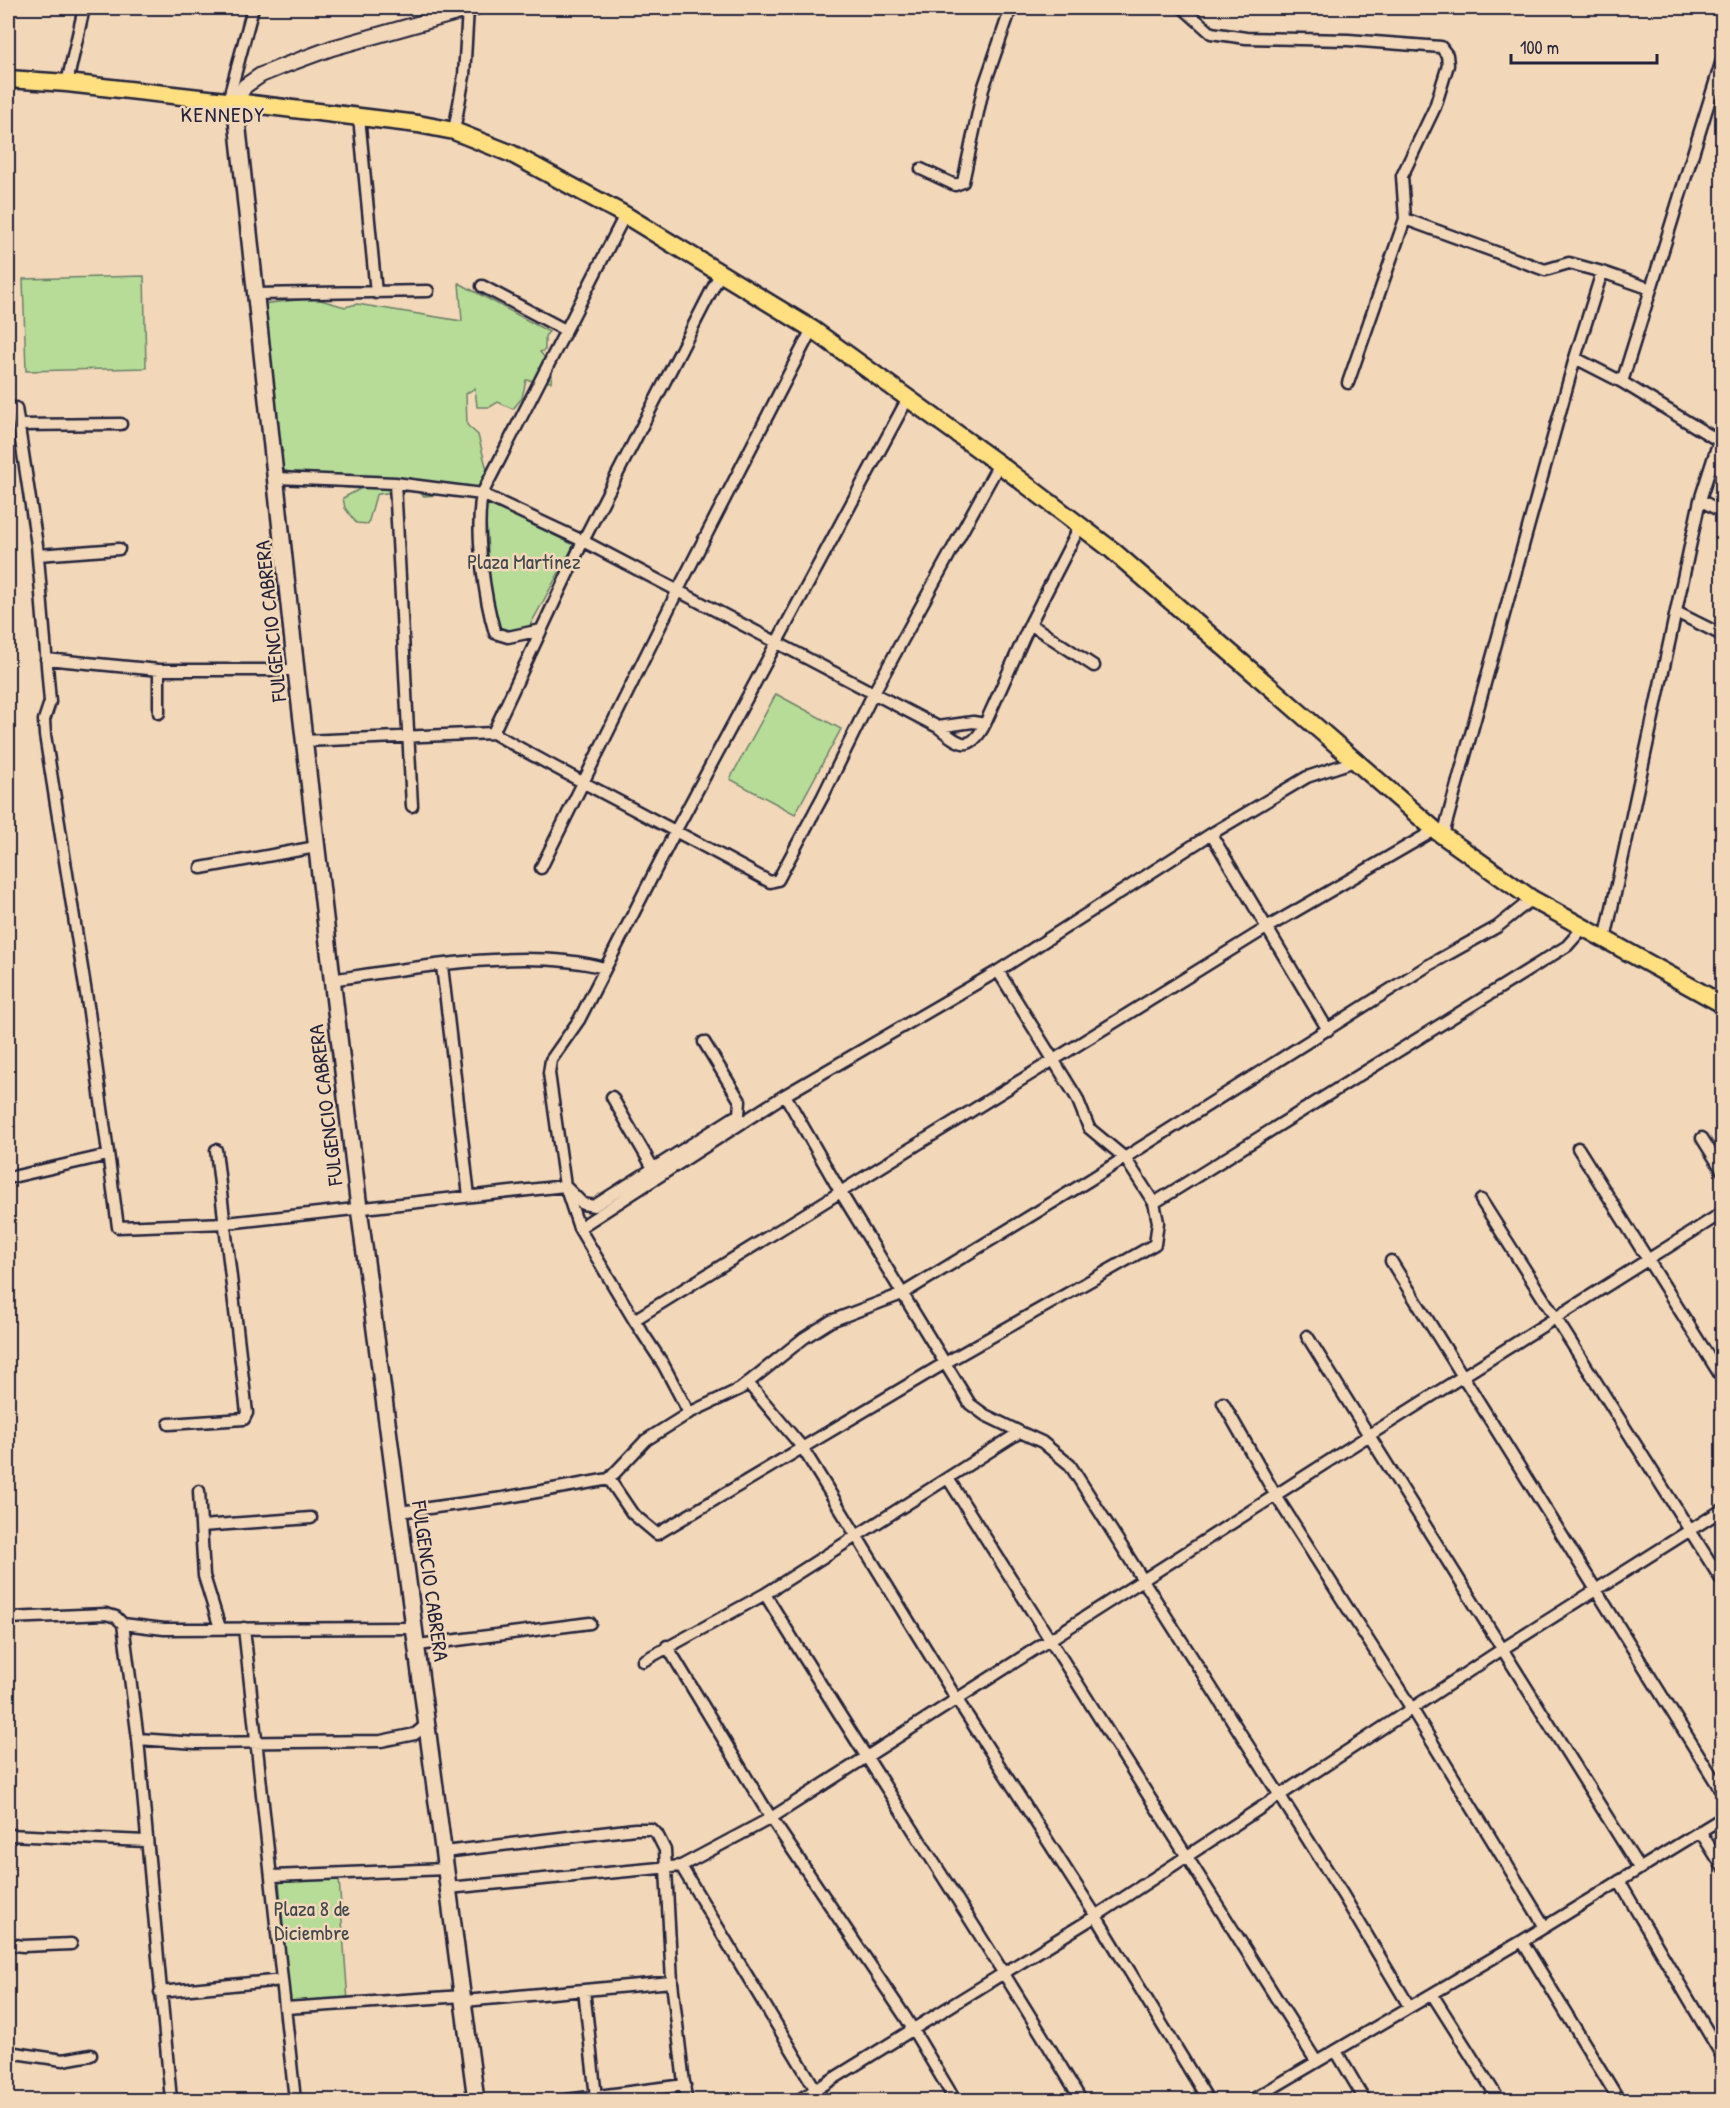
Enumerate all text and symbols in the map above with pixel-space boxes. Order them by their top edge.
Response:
scale bar [1511,27,1656,65]
text: 100 m [1520,35,1559,60]
district label: KENNEDY [180,99,266,129]
street label: FULGENCIO CABRERA [248,539,293,704]
park label: Plaza Martínez [467,547,581,576]
street label: FULGENCIO CABRERA [301,1023,350,1188]
street label: FULGENCIO CABRERA [405,1498,456,1663]
park label: Plaza 8 de Diciembre [274,1894,350,1947]

